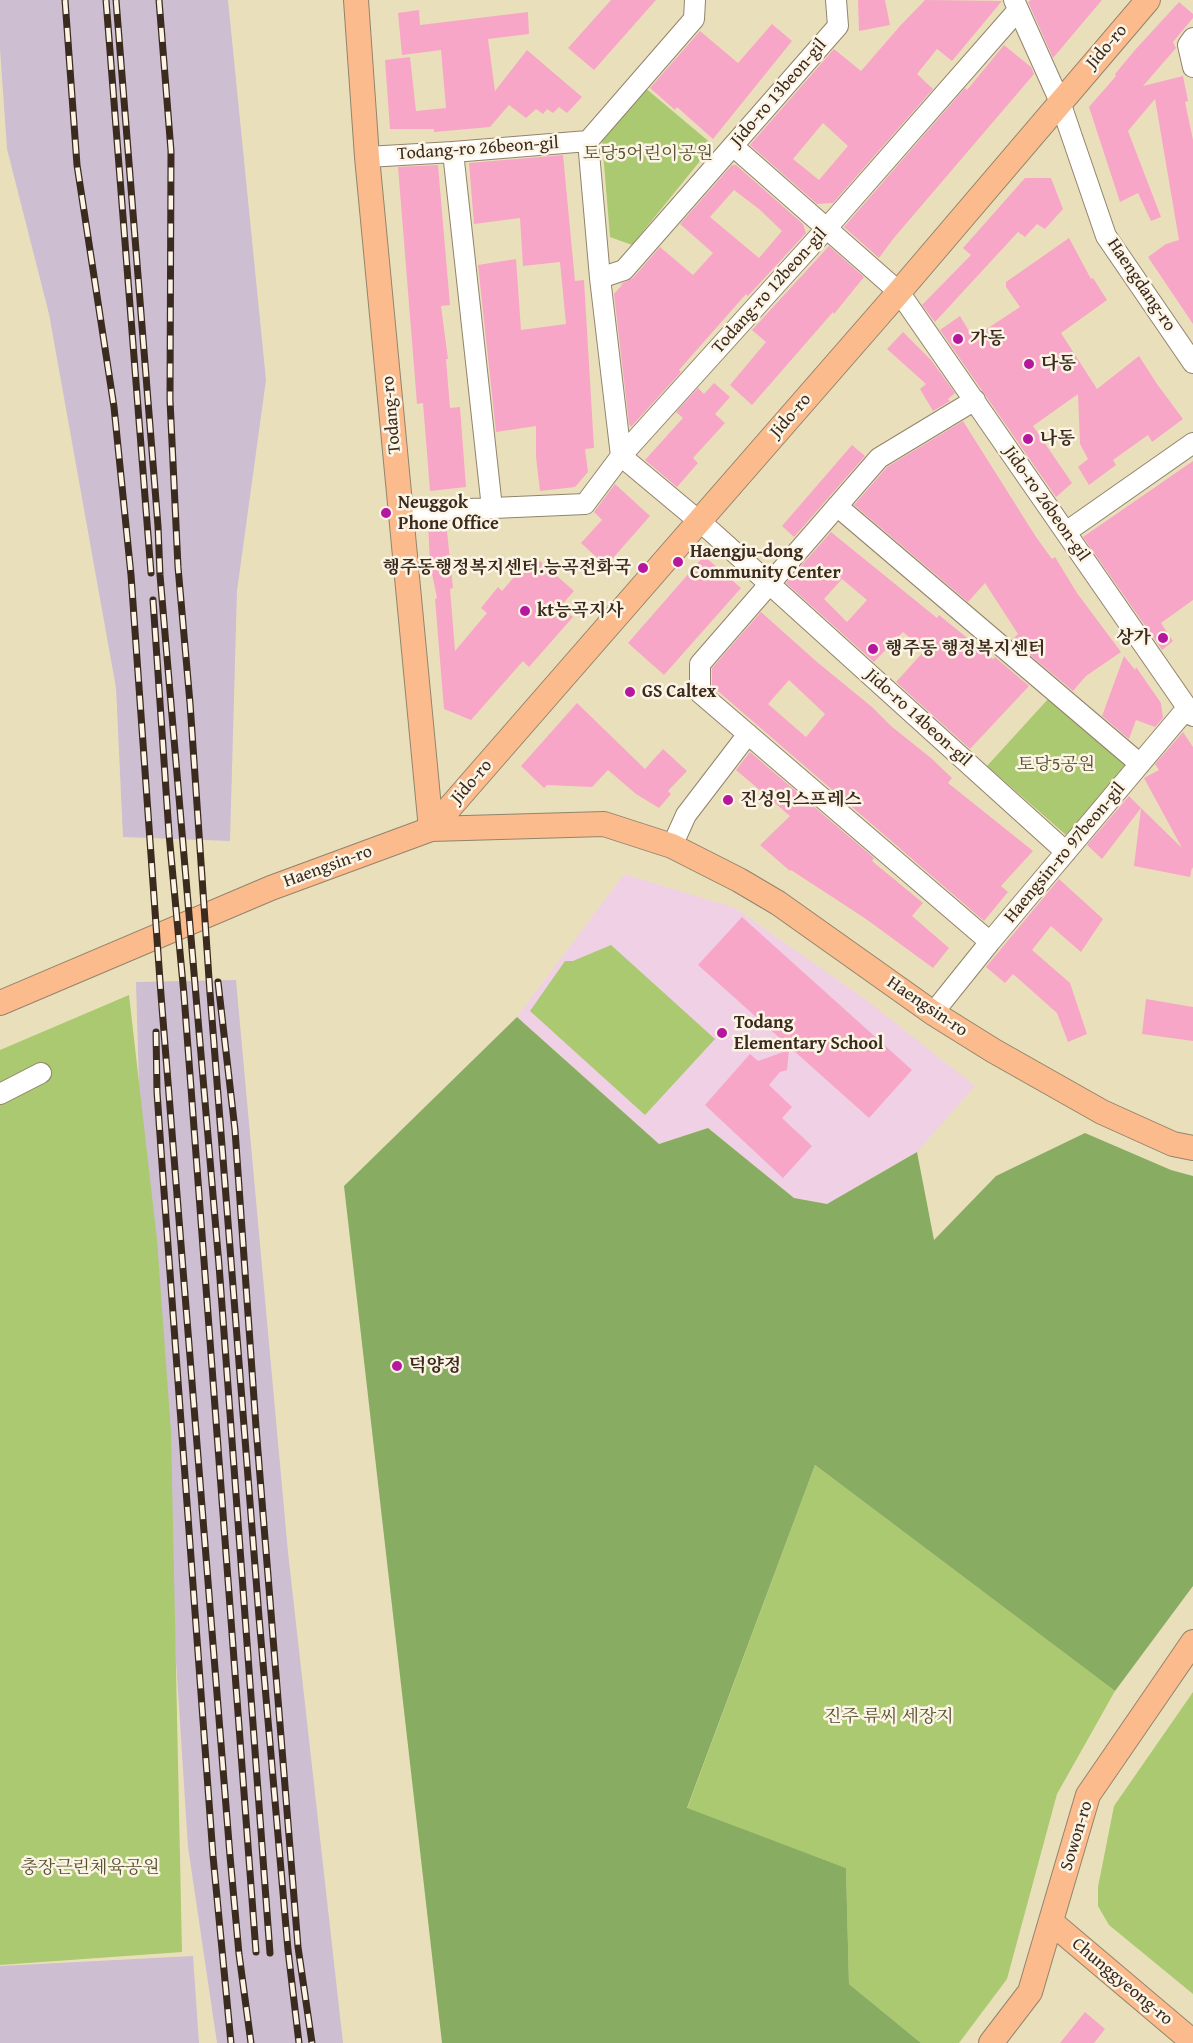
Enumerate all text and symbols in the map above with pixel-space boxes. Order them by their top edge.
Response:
street label: Jido-ro [1082,20,1132,74]
street label: Jido-ro 13beon-gil [726,35,832,151]
street label: Todang-ro 26beon-gil [397,133,559,165]
park label: 토당5어린이공원 [583,143,713,165]
street label: Todang-ro 12beon-gil [708,224,832,358]
street label: Haengdang-ro [1102,234,1180,336]
place label: 가동 [970,328,1005,350]
marker: 가동 [951,332,965,346]
place label: 다동 [1041,353,1076,375]
marker: 다동 [1022,357,1036,371]
street label: Todang-ro [378,375,406,455]
street label: Jido-ro [766,389,816,443]
place label: 나동 [1040,428,1075,450]
marker: 나동 [1021,432,1035,446]
street label: Jido-ro 26beon-gil [998,442,1094,566]
place label: Neuggok Phone Office [398,492,499,534]
marker: Neuggok Phone Office [379,506,393,520]
place label: Haengju-dong Community Center [690,541,841,584]
marker: Haengju-dong Community Center [671,555,685,569]
place label: 행주동행정복지센터.능곡전화국 [382,557,631,579]
marker: 행주동행정복지센터.능곡전화국 [636,561,650,575]
place label: kt능곡지사 [537,600,624,622]
marker: kt능곡지사 [518,604,532,618]
place label: 상가 [1116,627,1151,649]
marker: 상가 [1156,631,1170,645]
place label: 행주동 행정복지센터 [885,638,1045,660]
marker: 행주동 행정복지센터 [866,642,880,656]
street label: Jido-ro 14beon-gil [860,665,976,771]
place label: GS Caltex [642,681,716,703]
marker: GS Caltex [623,685,637,699]
park label: 토당5공원 [1017,754,1095,776]
street label: Jido-ro [447,755,497,809]
street label: Haengsin-ro 97beon-gil [1000,779,1130,927]
place label: 진성익스프레스 [740,789,862,811]
marker: 진성익스프레스 [721,793,735,807]
street label: Haengsin-ro [281,841,375,893]
street label: Haengsin-ro [883,972,971,1042]
place label: Todang Elementary School [734,1012,883,1054]
marker: Todang Elementary School [715,1026,729,1040]
place label: 덕양정 [409,1355,461,1377]
marker: 덕양정 [390,1359,404,1373]
park label: 진주 류씨 세장지 [824,1706,954,1728]
street label: Sowon-ro [1056,1798,1098,1874]
park label: 충장근린체육공원 [20,1857,160,1879]
street label: Chunggyeong-ro [1067,1933,1177,2031]

